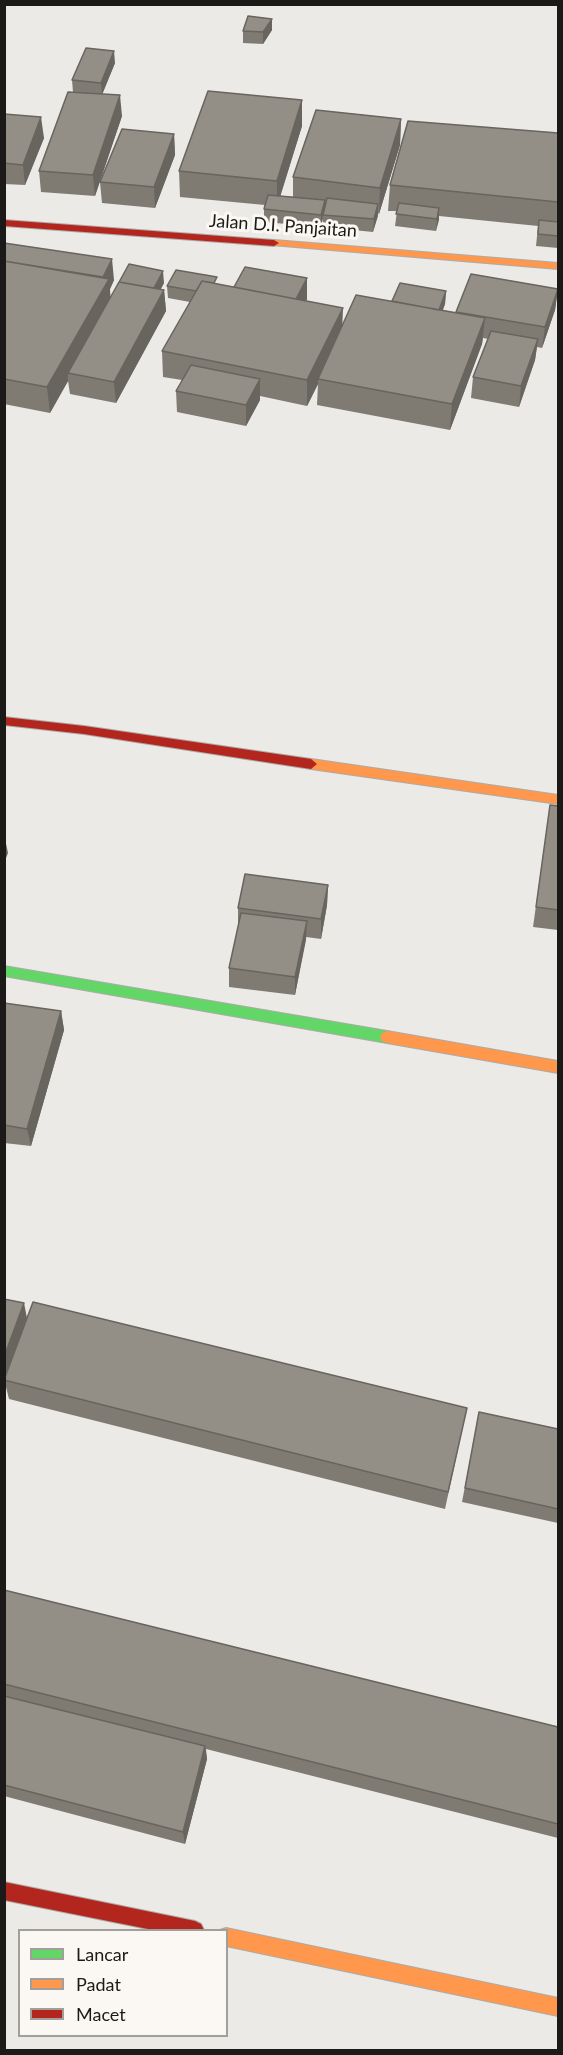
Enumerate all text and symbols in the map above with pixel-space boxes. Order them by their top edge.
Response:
street label: Jalan D.I. Panjaitan [208,210,358,242]
legend [18,1929,228,2037]
text: Lancar [76,1943,128,1965]
text: Padat [76,1973,121,1995]
text: Macet [76,2003,126,2025]

